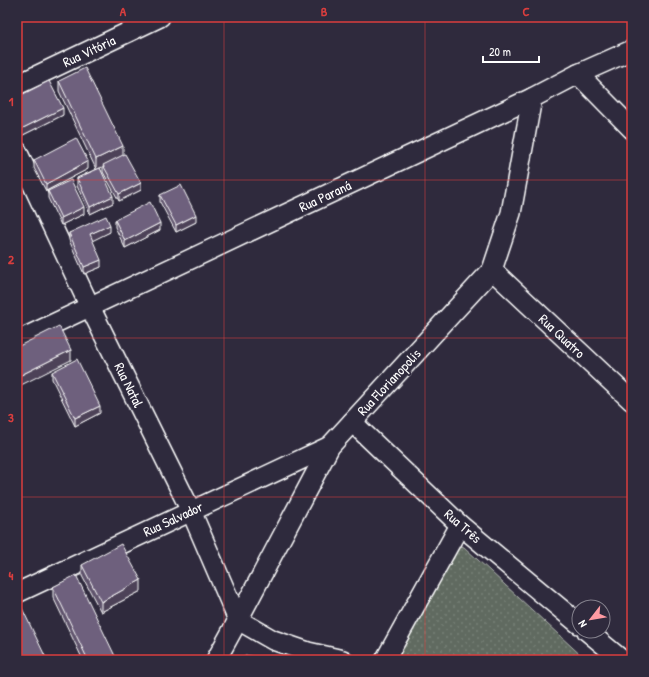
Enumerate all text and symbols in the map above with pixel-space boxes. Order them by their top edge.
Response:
text: A [120,2,127,20]
text: B [321,2,328,20]
text: C [522,2,530,20]
street label: Rua Vitória [59,30,119,71]
scale bar [483,38,539,64]
text: 20 m [489,43,511,60]
text: 1 [9,92,14,110]
street label: Rua Paraná [296,175,354,216]
text: 2 [8,250,15,268]
street label: Rua Quatro [535,309,590,362]
street label: Rua Florianopolis [353,344,425,420]
street label: Rua Natal [110,359,149,411]
text: 3 [8,408,14,426]
street label: Rua Salvador [140,496,206,541]
street label: Rua Três [441,504,486,547]
text: 4 [9,566,14,584]
north arrow [571,599,611,639]
text: N [575,618,590,630]

